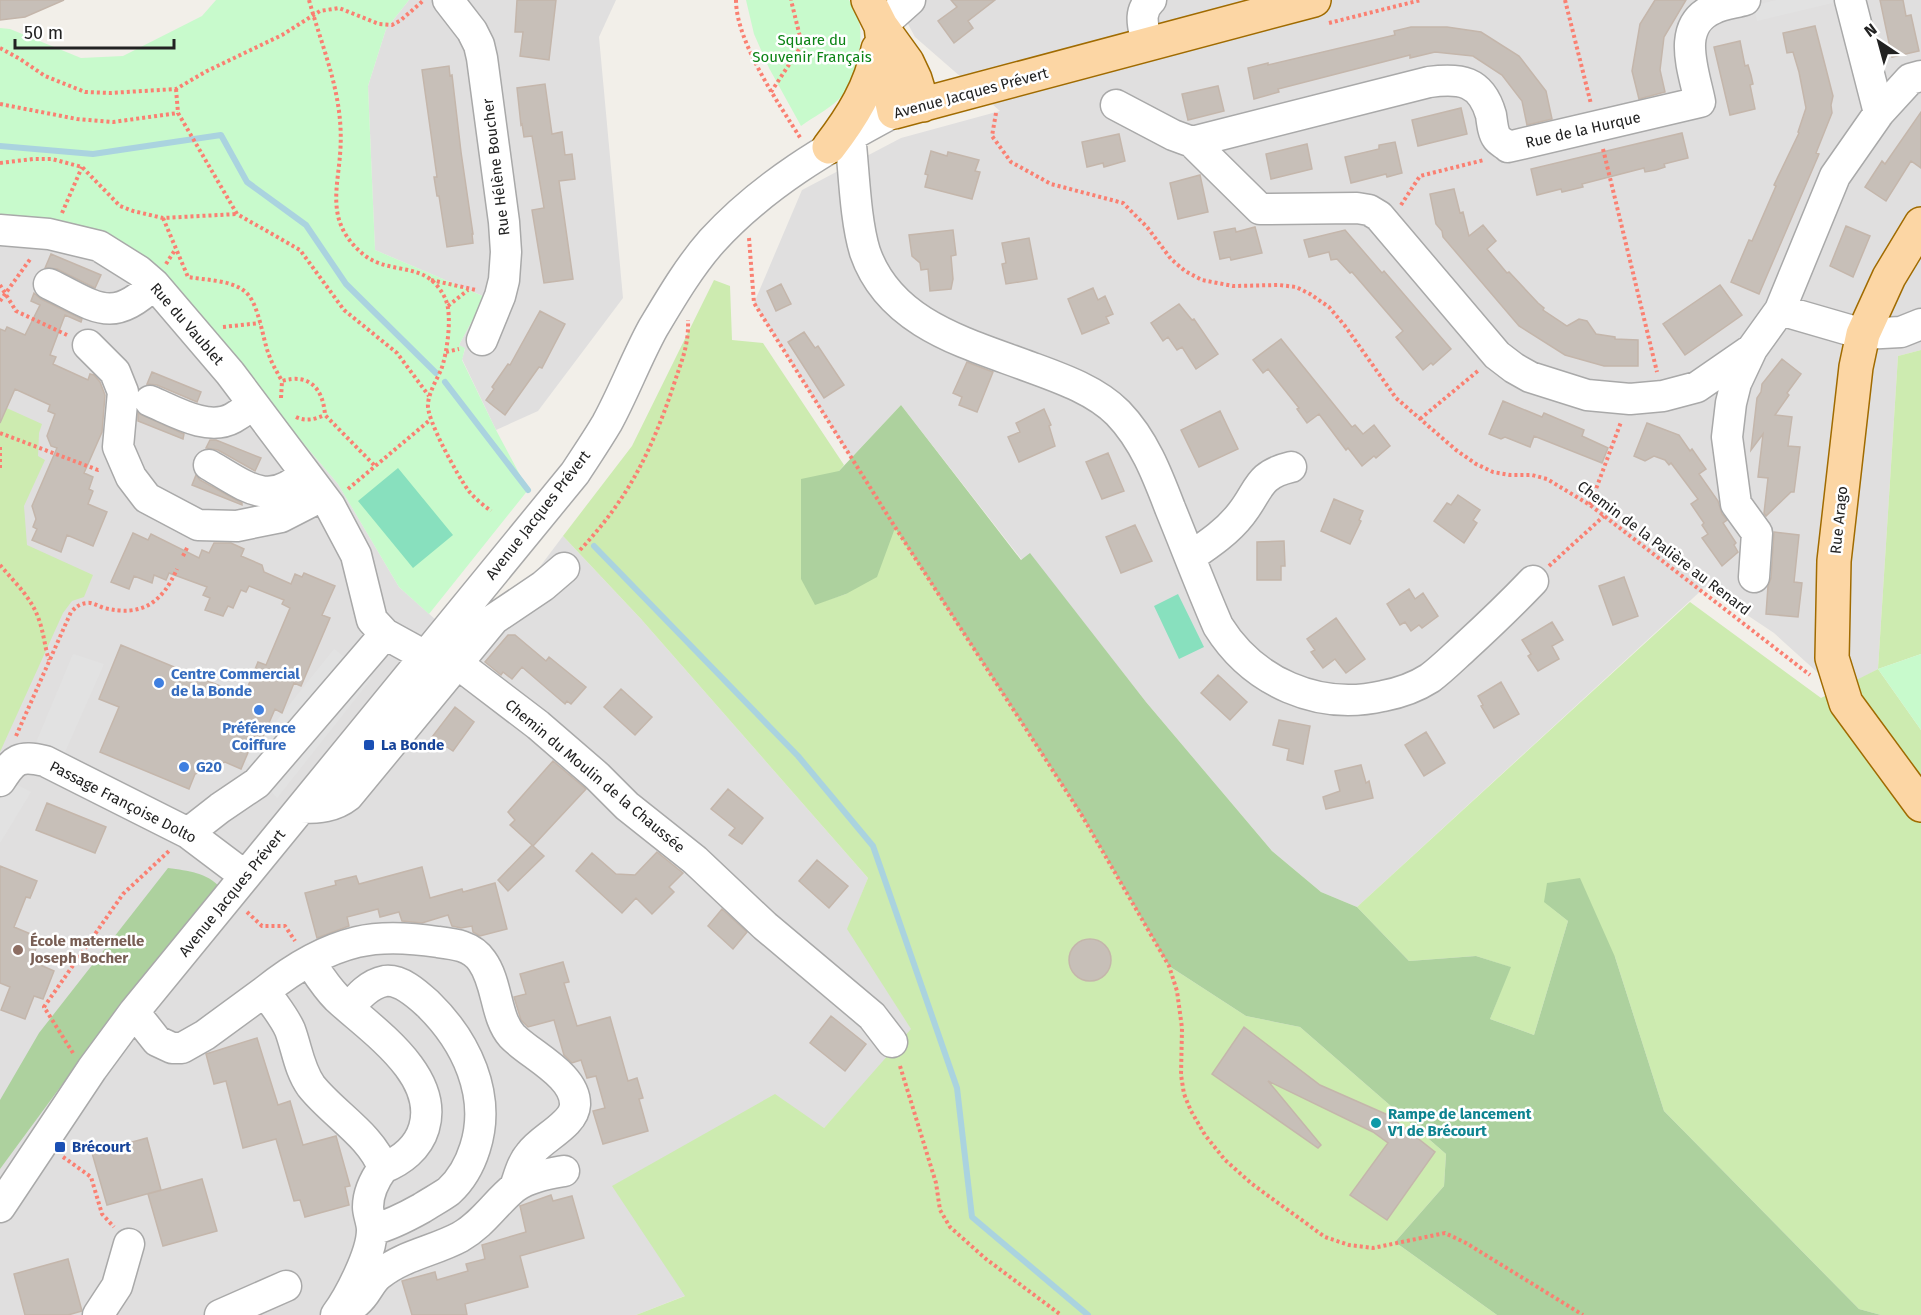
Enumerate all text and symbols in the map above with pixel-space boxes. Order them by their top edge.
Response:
scale bar [15,12,174,50]
north arrow [1849,12,1909,72]
text: N [1861,19,1880,41]
text: 50 m [24,22,63,44]
park label: Square du Souvenir Français [752,31,872,66]
street label: Avenue Jacques Prévert [892,64,1051,122]
street label: Rue Hélène Boucher [479,97,513,237]
street label: Rue de la Hurque [1524,108,1642,152]
street label: Rue du Vaublet [146,279,228,369]
street label: Avenue Jacques Prévert [482,446,594,583]
street label: Chemin de la Palière au Renard [1574,477,1754,619]
street label: Rue Arago [1826,485,1852,555]
place label: Centre Commercial de la Bonde [171,665,300,700]
marker: Centre Commercial de la Bonde [152,676,166,690]
street label: Chemin du Moulin de la Chaussée [501,696,689,856]
marker: Préférence Coiffure [252,703,266,717]
place label: Préférence Coiffure [222,719,296,754]
place label: La Bonde [381,736,444,754]
marker: La Bonde [362,738,376,752]
street label: Passage Françoise Dolto [47,757,199,847]
place label: G20 [196,758,222,776]
marker: G20 [177,760,191,774]
street label: Avenue Jacques Prévert [175,825,289,960]
place label: École maternelle Joseph Bocher [29,932,144,967]
marker: École maternelle Joseph Bocher [11,943,25,957]
place label: Rampe de lancement V1 de Brécourt [1387,1105,1532,1140]
marker: Rampe de lancement V1 de Brécourt [1369,1116,1383,1130]
place label: Brécourt [72,1138,131,1156]
marker: Brécourt [53,1140,67,1154]

